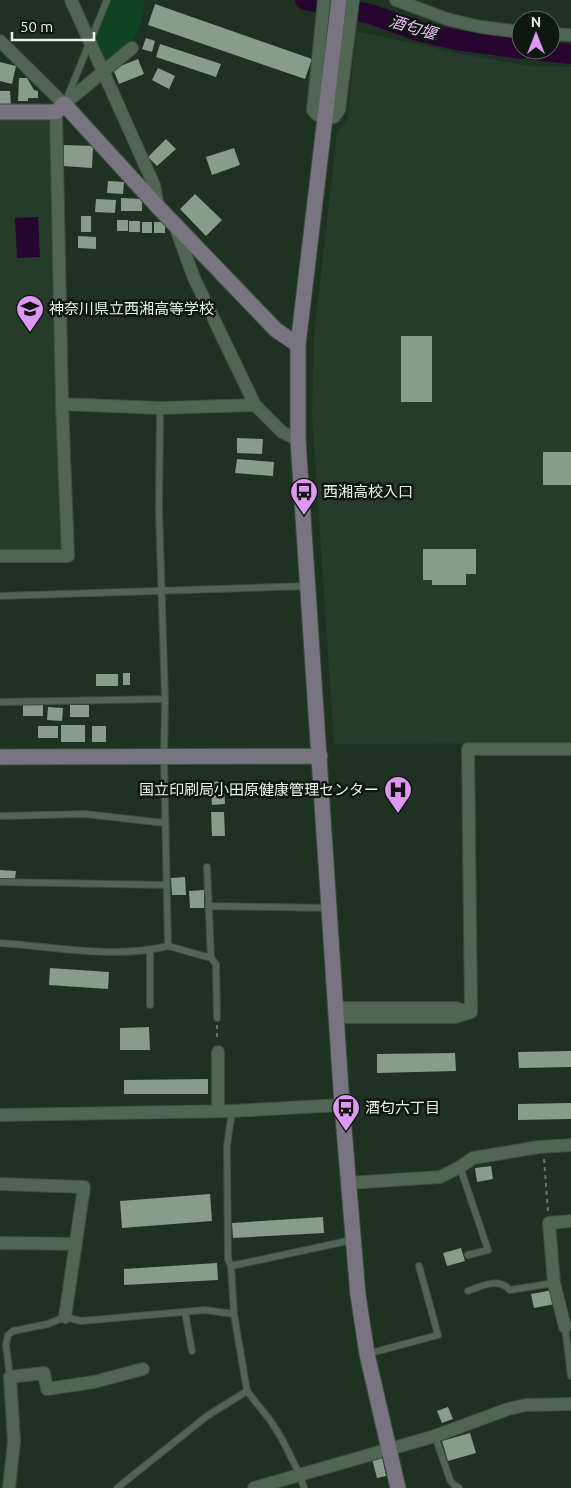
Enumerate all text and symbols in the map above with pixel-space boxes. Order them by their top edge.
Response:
scale bar [12,10,95,42]
north arrow [511,10,561,60]
water label: 酒匂堰 [387,11,441,43]
text: N [531,14,541,30]
text: 50 m [20,18,53,35]
school or university icon: 神奈川県立西湘高等学校 [15,294,45,333]
place label: 神奈川県立西湘高等学校 [49,300,214,317]
bus stop icon: 西湘高校入口 [289,477,319,516]
place label: 西湘高校入口 [323,483,413,500]
hospital icon: 国立印刷局小田原健康管理センター [383,775,413,814]
place label: 国立印刷局小田原健康管理センター [139,781,379,798]
bus stop icon: 酒匂六丁目 [331,1093,361,1132]
place label: 酒匂六丁目 [365,1099,440,1116]

